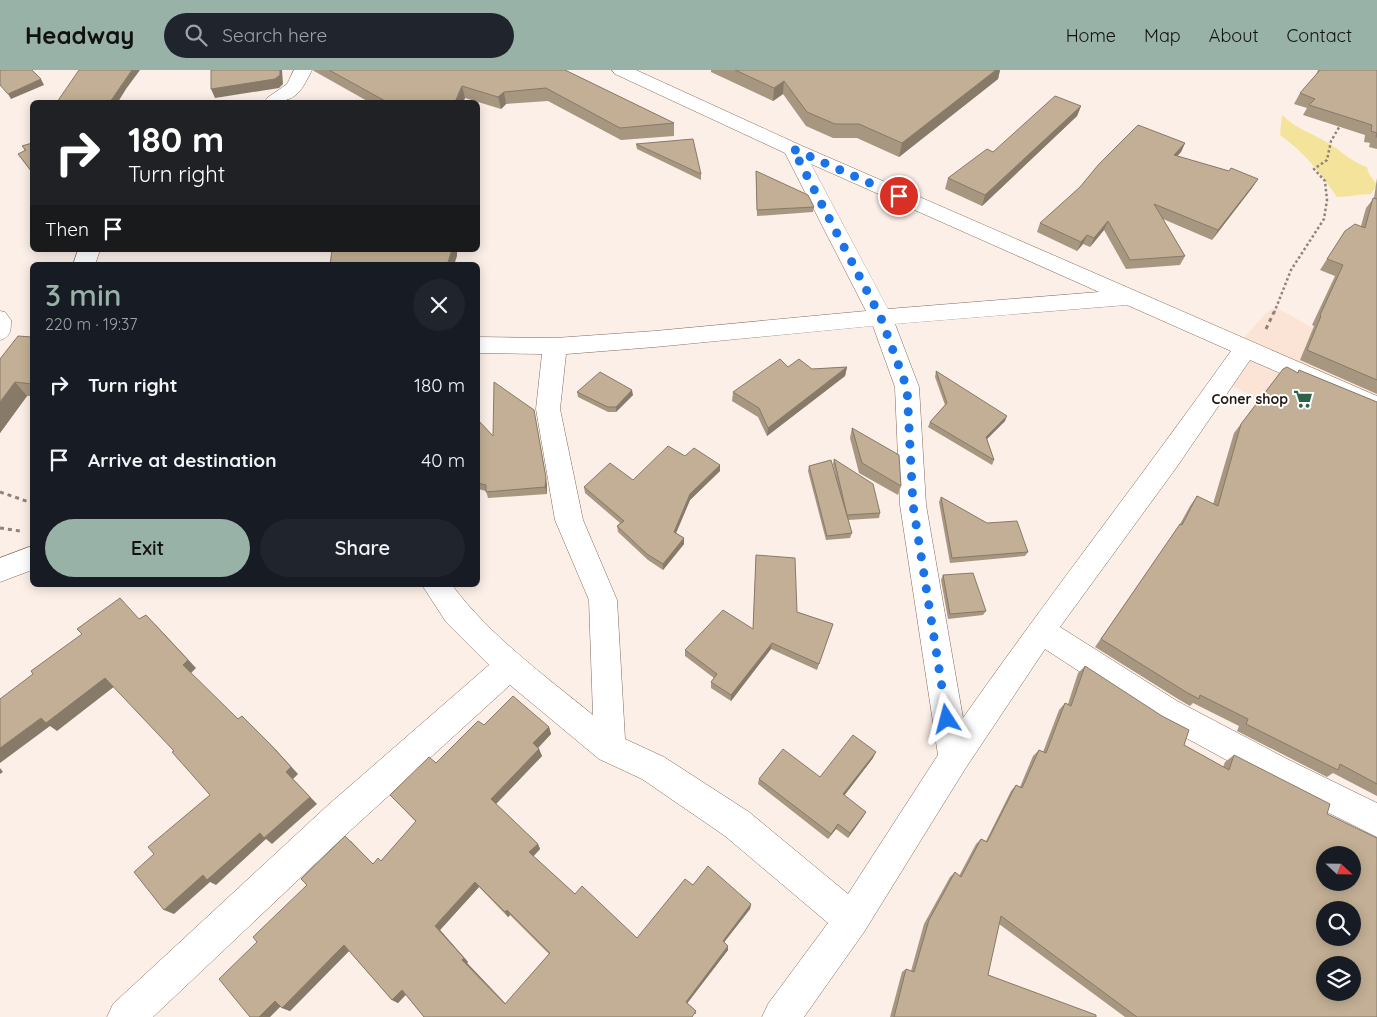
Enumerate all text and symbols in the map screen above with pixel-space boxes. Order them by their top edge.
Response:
search box [164,13,514,58]
text: Headway [25,20,134,50]
icon: search [182,21,210,49]
text: Search here [222,23,327,47]
text: Home [1066,24,1116,47]
text: Map [1144,24,1181,47]
text: About [1209,24,1259,47]
text: Contact [1287,24,1352,47]
text: 180 m [128,117,224,161]
icon: right [45,120,110,185]
text: Turn right [128,160,225,188]
pin [878,175,920,217]
icon: arrive [885,182,913,210]
icon: arrive [99,215,127,243]
text: Then [45,217,89,241]
text: 3 min [45,276,121,314]
button: close [413,279,465,331]
text: 220 m · 19:37 [45,314,138,334]
icon: right [45,371,73,399]
text: Turn right [88,373,177,397]
text: 180 m [414,373,465,397]
supermarket icon: Coner shop [1292,388,1314,410]
place label: Coner shop [1211,390,1288,408]
icon: arrive [45,446,73,474]
text: Arrive at destination [88,448,277,472]
text: 40 m [421,448,465,472]
button: Exit [45,519,250,577]
button: Share [260,519,465,577]
position arrow [920,692,972,744]
north arrow [1316,846,1361,891]
map controls [1316,846,1361,1001]
button: search [1316,901,1361,946]
button: layers [1316,956,1361,1001]

